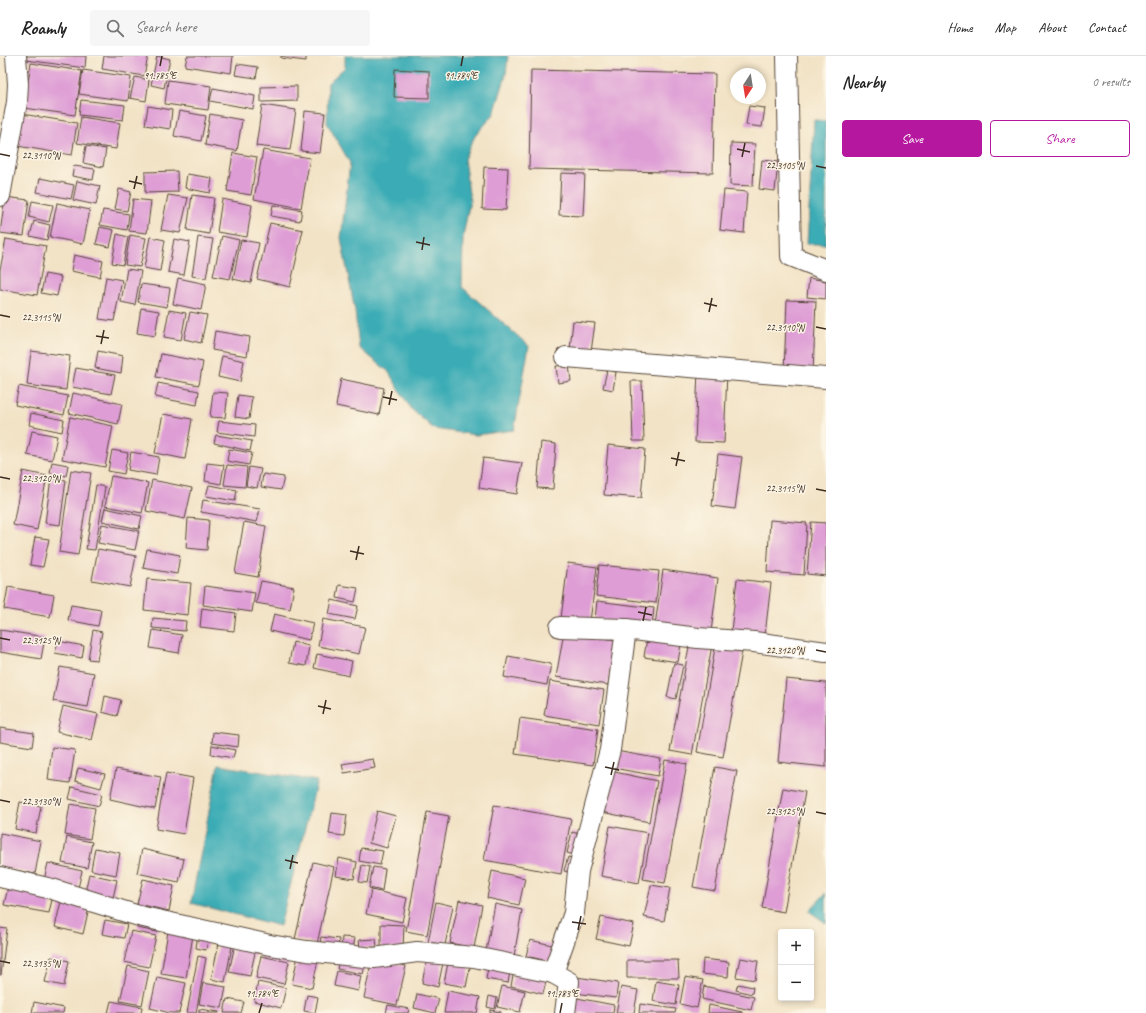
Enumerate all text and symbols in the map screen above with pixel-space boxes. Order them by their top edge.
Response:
search box [90,10,370,46]
text: Roamly [20,16,66,40]
icon: search [104,17,126,39]
text: Search here [136,18,197,37]
text: Home [947,19,973,36]
text: Map [995,19,1016,36]
text: About [1038,19,1066,36]
text: Contact [1088,19,1126,36]
north arrow [730,68,766,104]
text: 91.785°E [144,69,178,82]
text: 91.784°E [445,69,479,82]
text: Nearby [842,72,885,93]
text: 0 results [1092,74,1130,90]
button: Save [842,120,982,157]
button: Share [990,120,1130,157]
text: 22.3110°N [22,149,62,162]
text: 22.3105°N [766,159,806,172]
text: 22.3115°N [22,311,62,324]
text: 22.3110°N [766,321,806,334]
text: 22.3120°N [22,472,62,485]
text: 22.3115°N [766,482,806,495]
text: 22.3125°N [22,634,62,647]
text: 22.3120°N [766,644,806,657]
text: 22.3130°N [22,795,62,808]
text: 22.3125°N [766,805,806,818]
map controls [778,929,814,1001]
button: + [778,929,814,965]
text: 22.3135°N [22,957,62,970]
button: − [778,965,814,1001]
text: 91.784°E [246,987,280,1000]
text: 91.783°E [546,987,580,1000]

